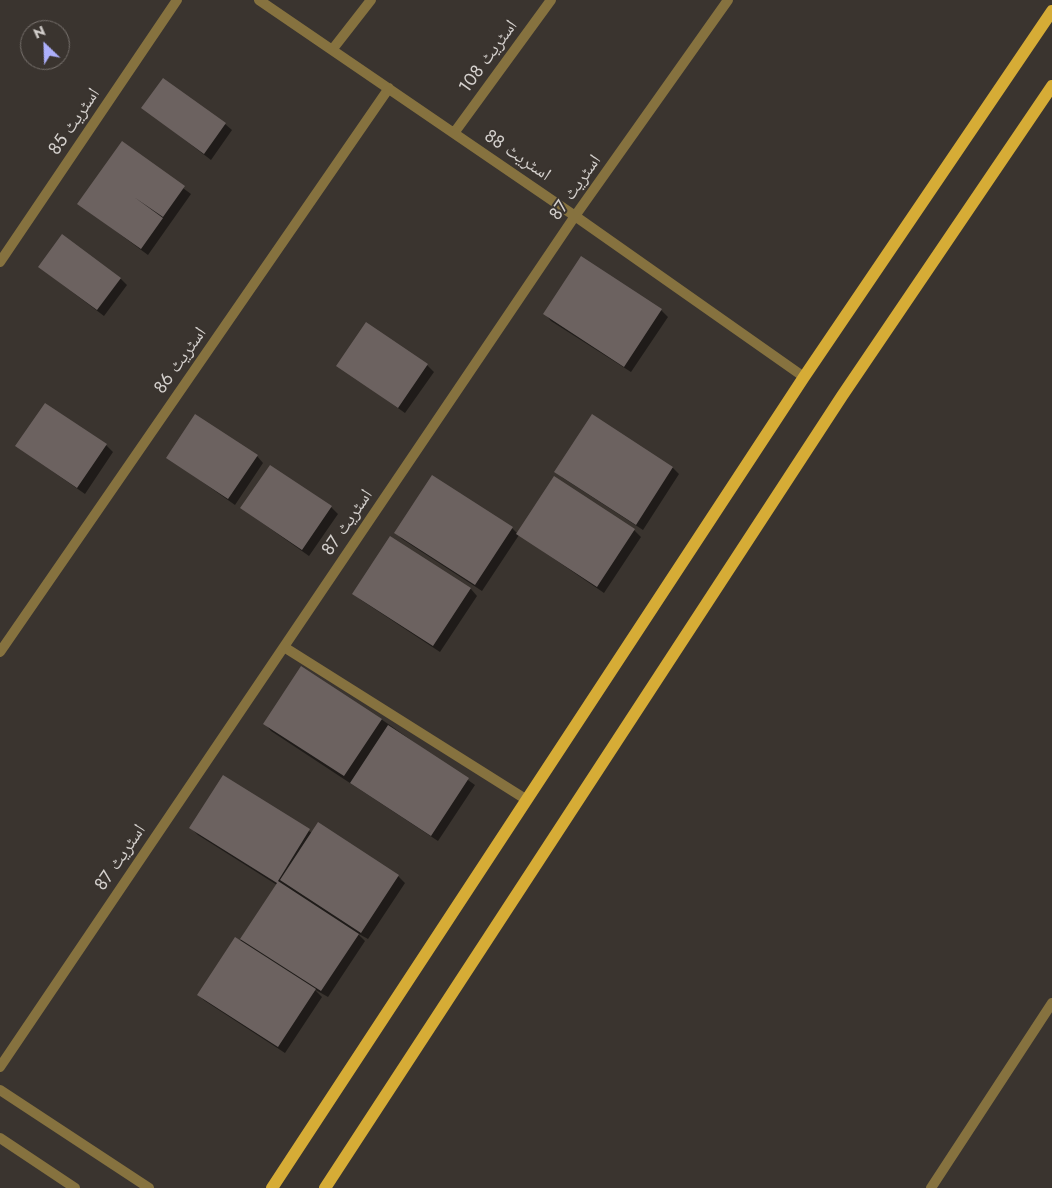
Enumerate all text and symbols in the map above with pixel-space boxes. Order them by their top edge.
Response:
street label: اسٹریٹ 108 [455,16,523,98]
north arrow [20,20,70,70]
text: N [30,21,48,44]
street label: اسٹریٹ 85 [45,84,105,160]
street label: اسٹریٹ 88 [480,126,554,186]
street label: اسٹریٹ 87 [546,151,606,225]
street label: اسٹریٹ 86 [150,324,212,398]
street label: اسٹریٹ 87 [318,486,378,560]
street label: اسٹریٹ 87 [91,821,151,895]

